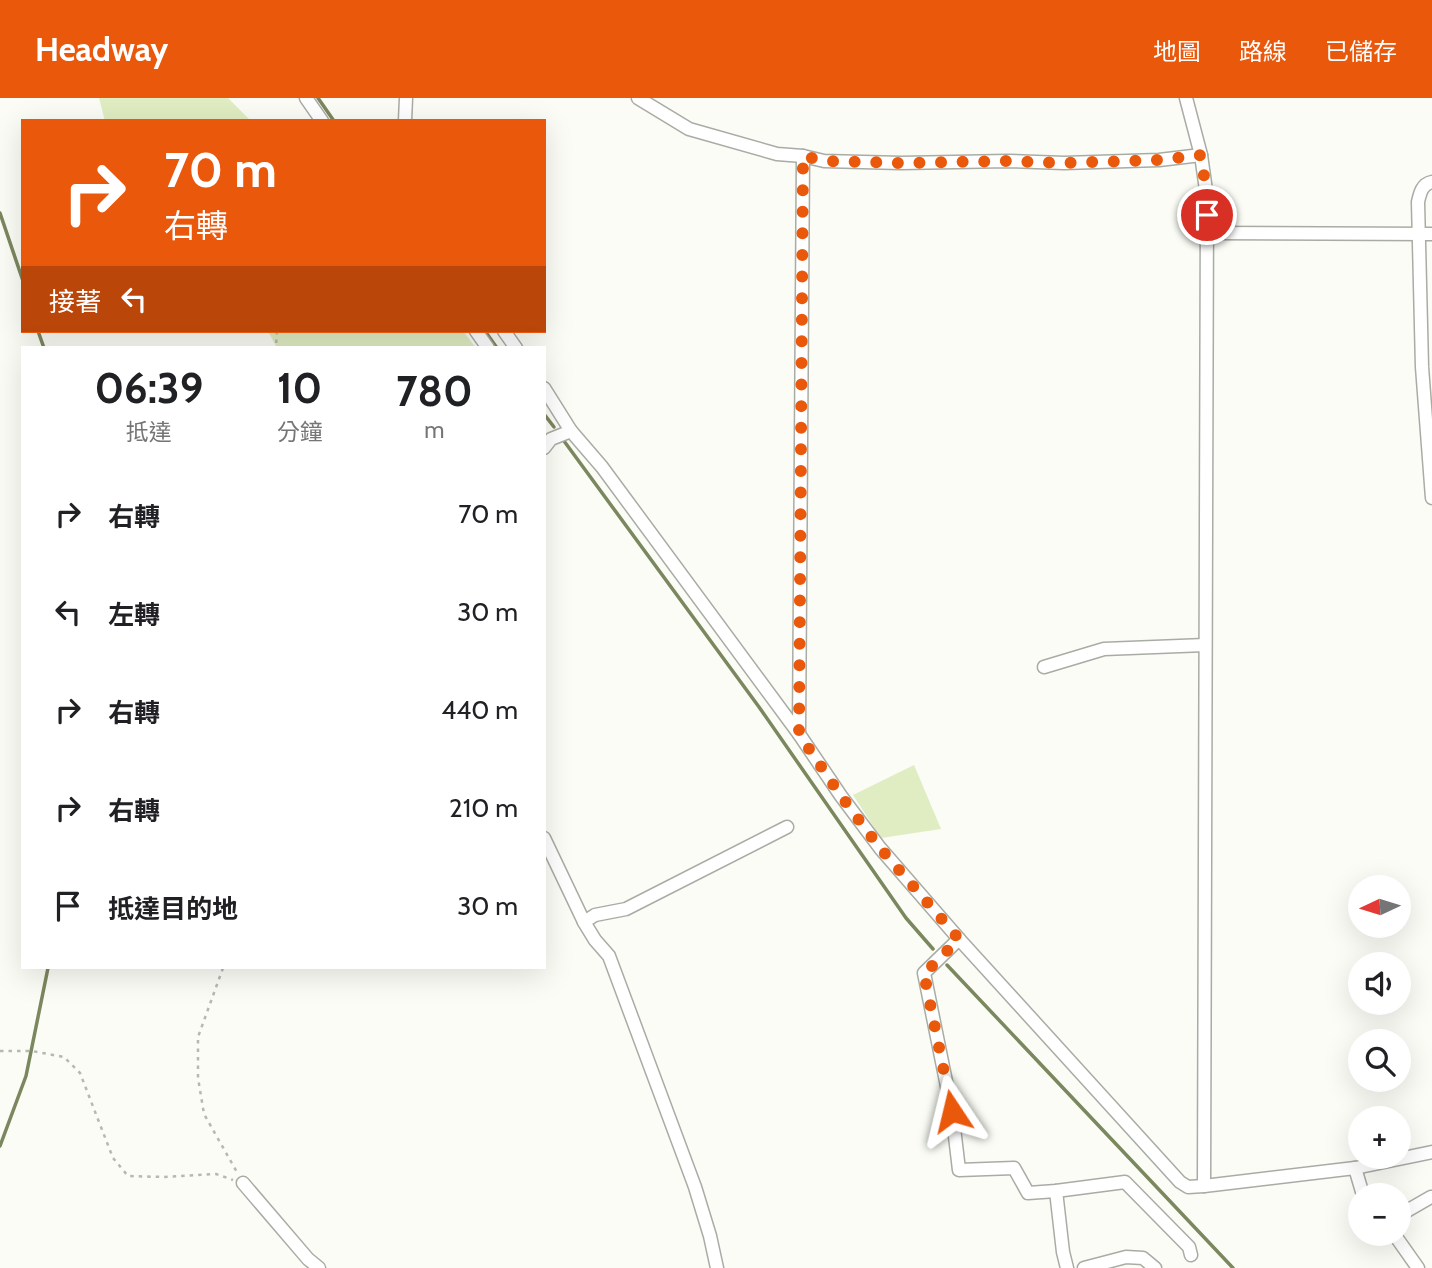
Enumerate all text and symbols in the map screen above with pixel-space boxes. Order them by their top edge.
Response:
text: Headway [35,29,168,69]
text: 地圖 [1153,37,1201,66]
text: 路線 [1239,37,1287,66]
text: 已儲存 [1325,37,1397,66]
text: 70 m [164,140,277,199]
icon: right [49,147,140,238]
pin [1177,185,1237,245]
icon: arrive [1188,196,1226,234]
text: 右轉 [164,206,228,245]
icon: left [115,280,153,318]
text: 接著 [49,286,101,318]
text: 06:39 [94,362,203,414]
text: 10 [277,362,322,414]
text: 780 [396,365,473,417]
text: m [424,416,444,444]
text: 抵達 [126,418,172,446]
text: 分鐘 [277,418,323,446]
icon: right [49,495,87,533]
text: 70 m [458,498,518,530]
text: 右轉 [108,501,160,533]
icon: left [49,593,87,631]
text: 30 m [457,596,518,628]
text: 左轉 [108,599,160,631]
icon: right [49,691,87,729]
text: 440 m [441,694,518,726]
text: 右轉 [108,697,160,729]
icon: right [49,789,87,827]
text: 210 m [449,792,518,824]
text: 右轉 [108,795,160,827]
north arrow [1348,875,1410,938]
map controls [1348,875,1411,1246]
icon: arrive [49,887,87,925]
text: 30 m [457,890,518,922]
text: 抵達目的地 [108,893,238,925]
button: sound [1348,952,1411,1015]
button: search [1348,1029,1411,1092]
position arrow [915,1074,989,1148]
button: + [1348,1106,1411,1169]
button: − [1348,1183,1411,1246]

